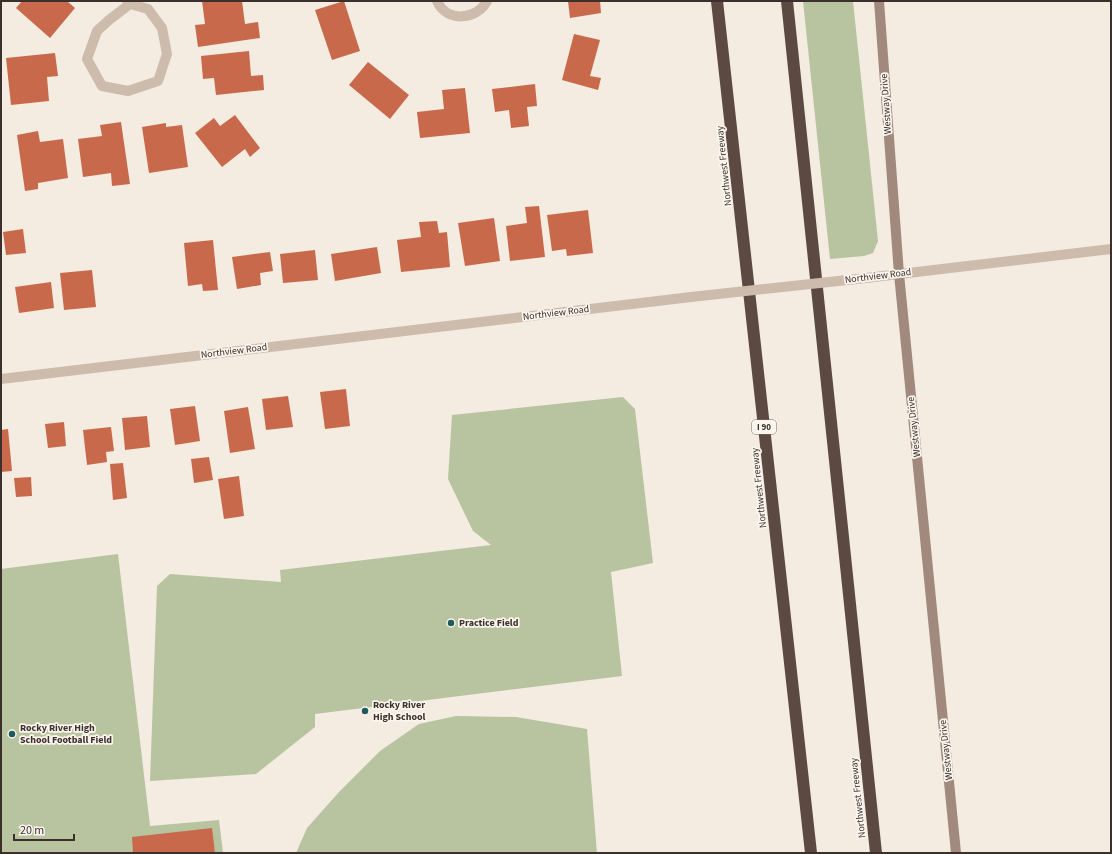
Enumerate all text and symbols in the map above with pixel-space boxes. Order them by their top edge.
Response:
street label: Westway Drive [877,73,895,135]
street label: Northwest Freeway [713,125,735,207]
street label: Northview Road [844,265,912,287]
street label: Northview Road [522,302,590,324]
street label: Northview Road [200,340,268,362]
street label: Westway Drive [904,396,924,458]
road number: I 90 [752,420,776,434]
street label: Northwest Freeway [748,447,770,529]
place label: Practice Field [459,616,519,630]
marker: Practice Field [446,618,456,628]
place label: Rocky River High School [373,698,426,724]
marker: Rocky River High School [360,706,370,716]
street label: Westway Drive [936,719,956,781]
place label: Rocky River High School Football Field [20,721,112,747]
marker: Rocky River High School Football Field [7,729,17,739]
street label: Northwest Freeway [847,757,869,839]
scale bar [14,816,74,842]
text: 20 m [20,822,44,839]

